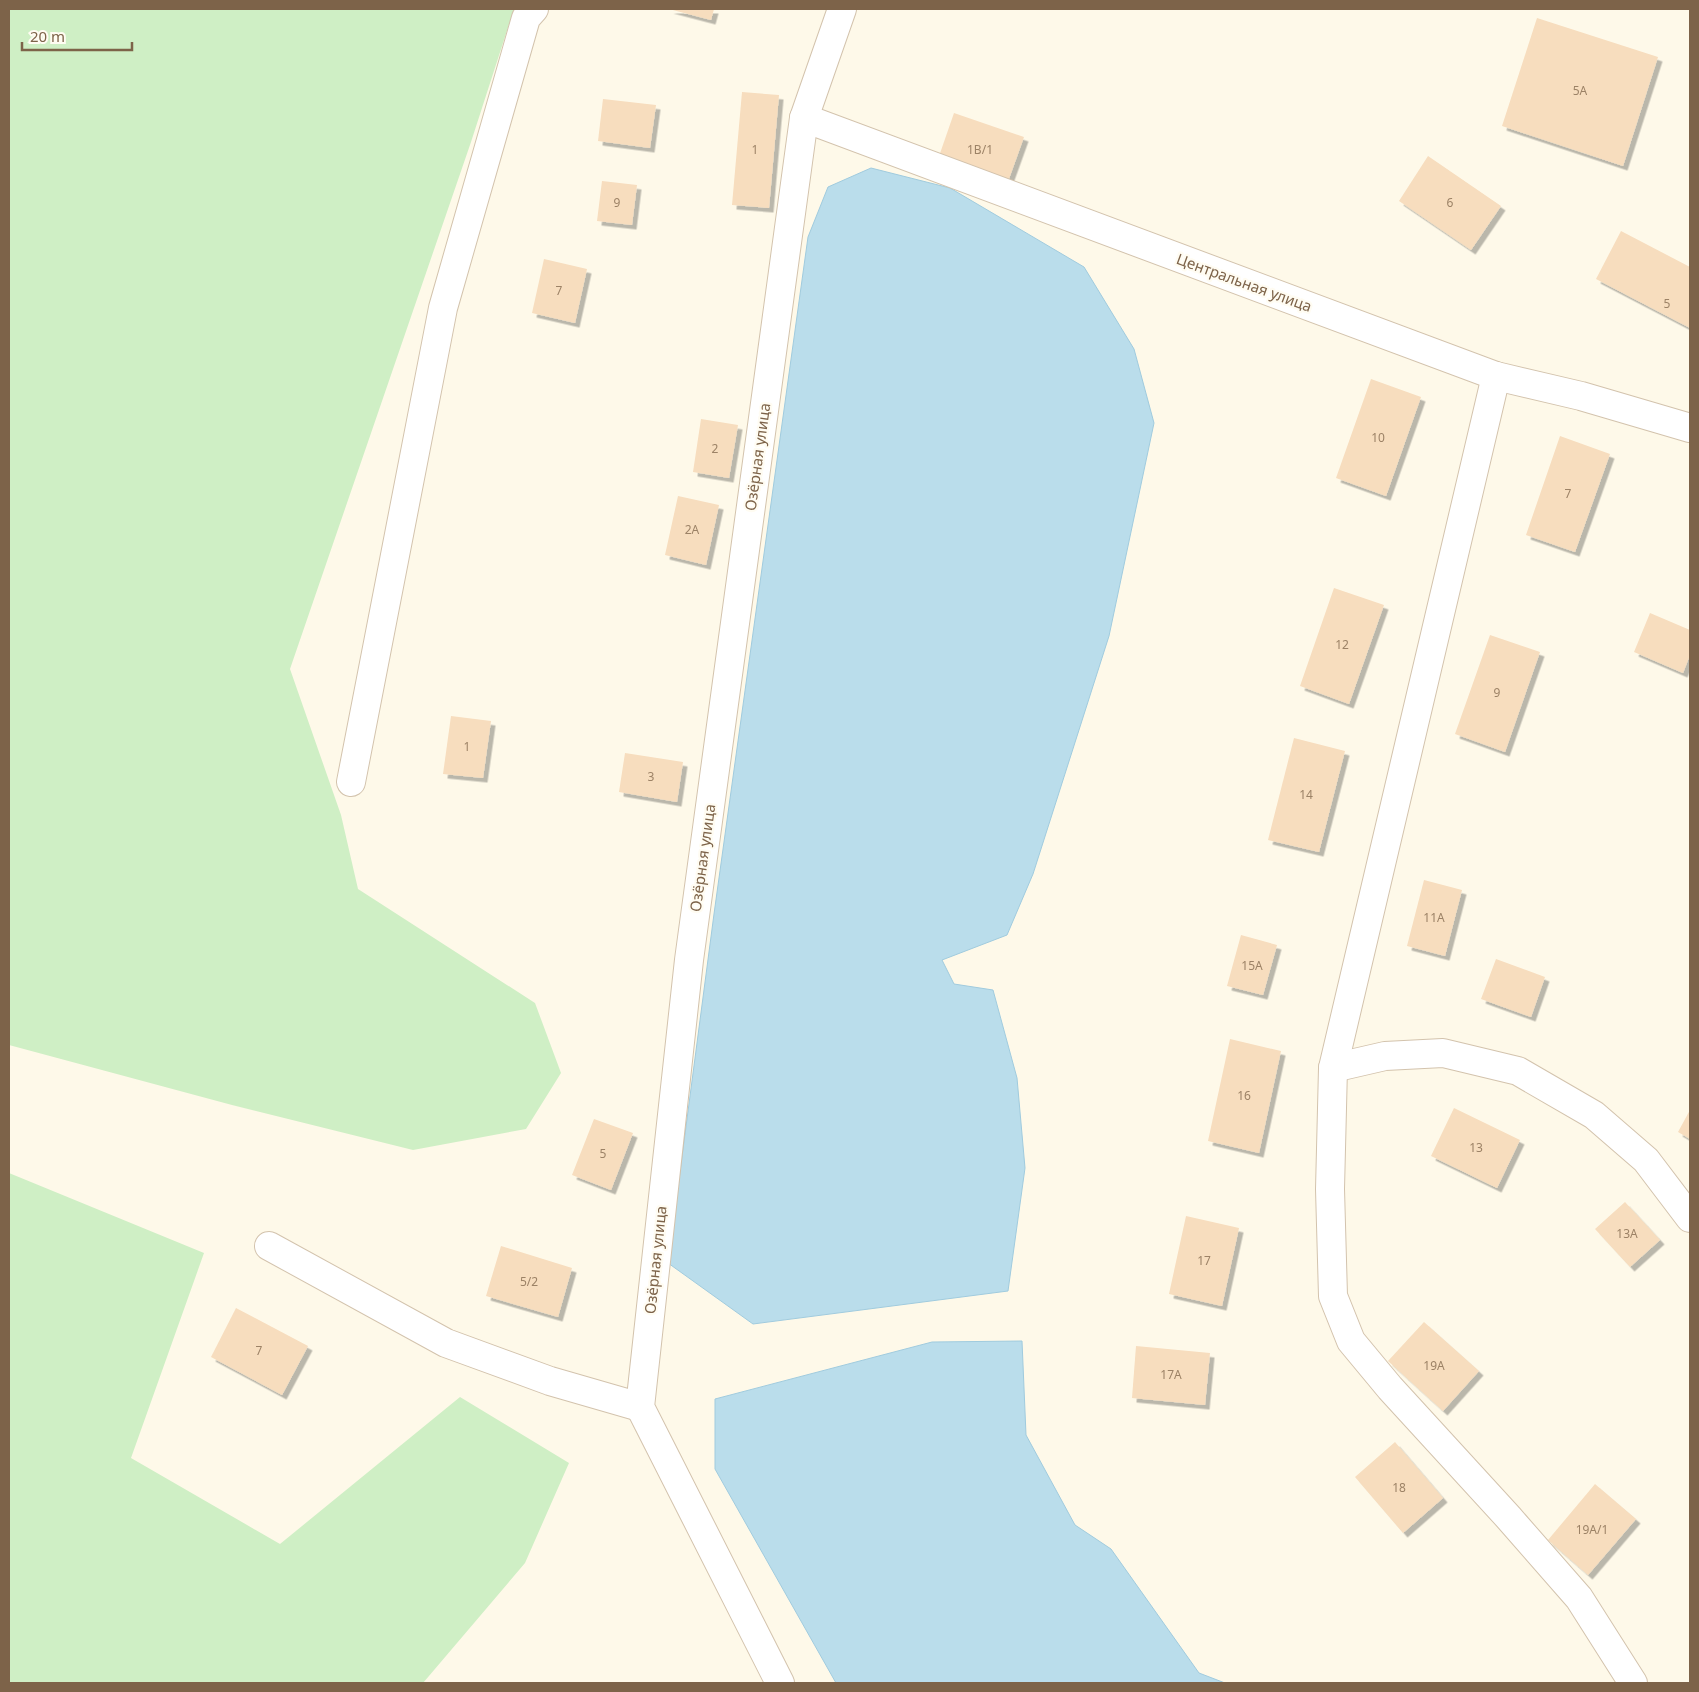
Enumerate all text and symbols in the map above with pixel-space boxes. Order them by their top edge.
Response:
scale bar [22,20,132,52]
text: 20 m [30,26,65,46]
house number: 5А [1573,82,1588,99]
house number: 1 [752,141,758,158]
house number: 1В/1 [967,141,993,158]
house number: 9 [614,194,621,211]
house number: 6 [1447,194,1454,211]
street label: Центральная улица [1174,248,1315,316]
house number: 7 [556,282,563,299]
house number: 5 [1664,295,1671,312]
street label: Озёрная улица [740,402,774,512]
house number: 10 [1371,429,1385,446]
house number: 2 [712,440,719,457]
house number: 7 [1565,485,1572,502]
house number: 2А [685,521,700,538]
house number: 12 [1335,636,1349,653]
house number: 9 [1494,684,1501,701]
house number: 1 [464,738,470,755]
house number: 3 [648,768,655,785]
house number: 14 [1299,786,1313,803]
street label: Озёрная улица [685,803,719,913]
house number: 11А [1423,909,1445,926]
house number: 15А [1241,957,1263,974]
house number: 16 [1237,1087,1251,1104]
house number: 13 [1469,1139,1483,1156]
house number: 5 [600,1145,607,1162]
street label: Озёрная улица [639,1205,671,1315]
house number: 13А [1616,1225,1638,1242]
house number: 17 [1197,1252,1211,1269]
house number: 5/2 [520,1273,538,1290]
house number: 7 [256,1342,263,1359]
house number: 19А [1423,1357,1445,1374]
house number: 17А [1160,1366,1182,1383]
house number: 18 [1392,1479,1406,1496]
house number: 19А/1 [1576,1521,1608,1538]

